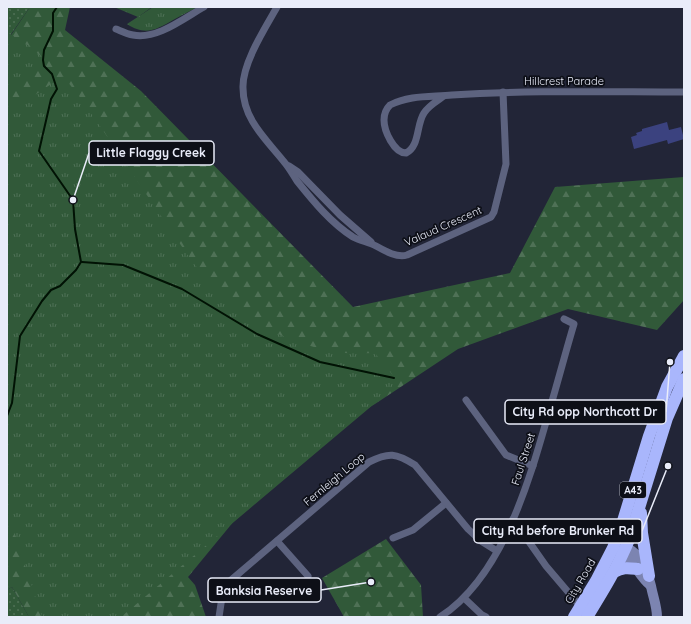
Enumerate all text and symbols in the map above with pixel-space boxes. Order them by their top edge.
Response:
street label: Hillcrest Parade [524,74,604,88]
callout: Little Flaggy Creek [89,141,214,165]
text: Little Flaggy Creek [96,145,206,160]
street label: Valaud Crescent [402,203,484,249]
callout: City Rd opp Northcott Dr [505,400,666,424]
text: City Rd opp Northcott Dr [513,404,657,419]
street label: Faul Street [508,431,538,487]
street label: Fernleigh Loop [300,449,368,509]
road number: A43 [620,482,646,498]
callout: City Rd before Brunker Rd [474,519,642,543]
text: City Rd before Brunker Rd [482,523,634,538]
street label: City Road [561,556,599,606]
callout: Banksia Reserve [208,578,321,602]
text: Banksia Reserve [216,583,312,598]

